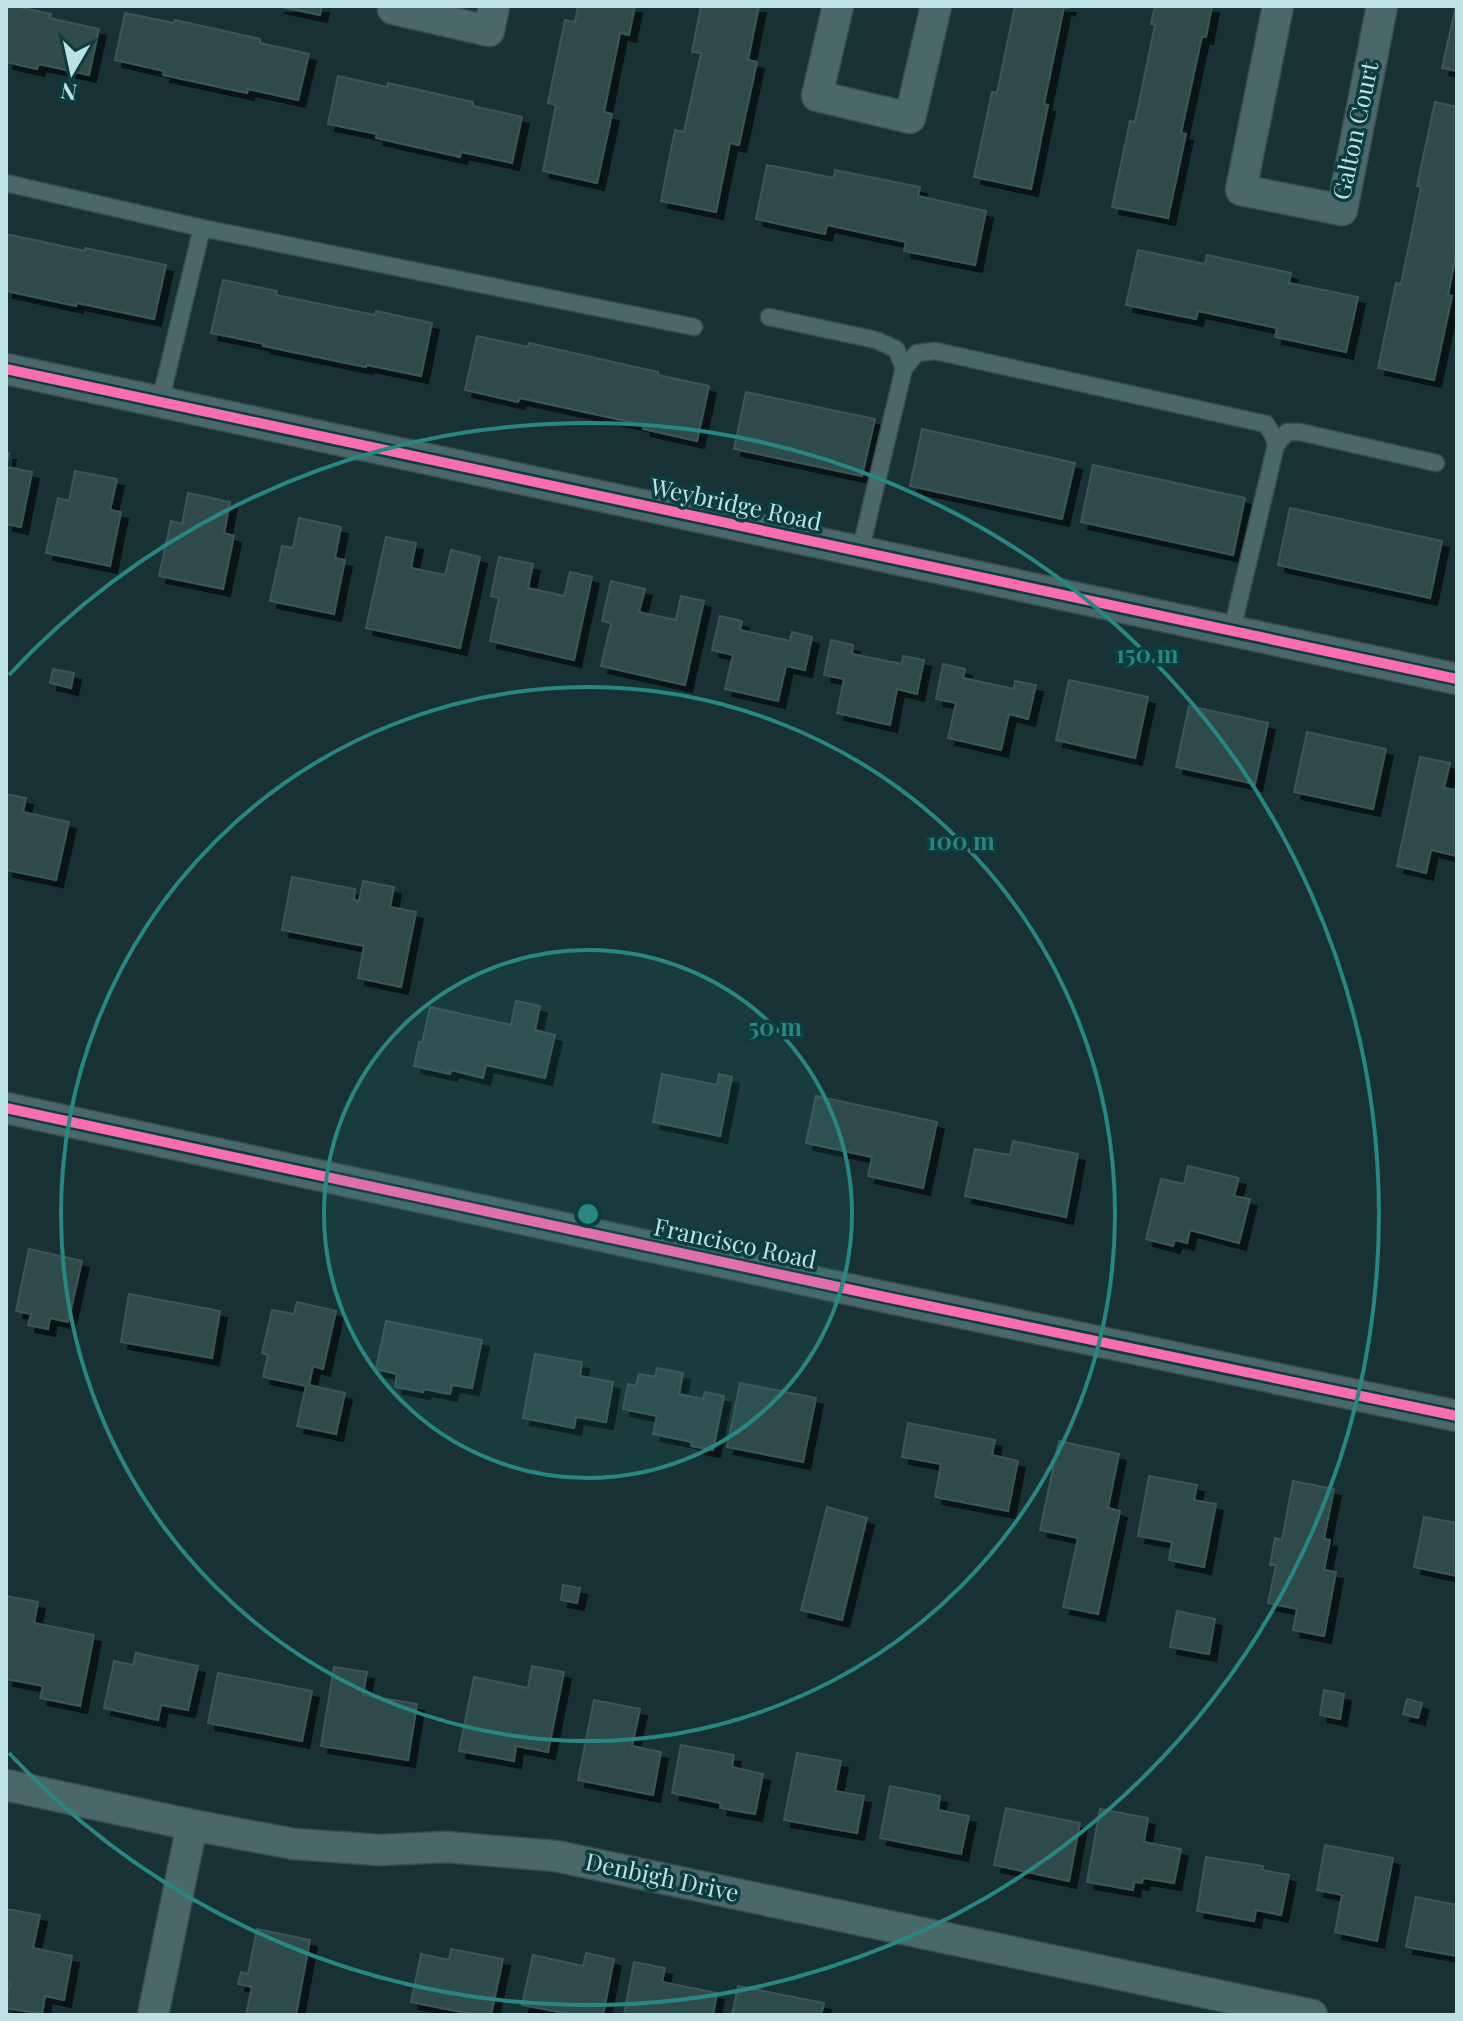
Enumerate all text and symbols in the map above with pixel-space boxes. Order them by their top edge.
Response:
north arrow [32,32,112,112]
street label: Galton Court [1324,58,1384,203]
text: N [58,77,79,109]
street label: Weybridge Road [647,469,825,537]
text: 150 m [1116,637,1179,669]
text: 100 m [927,824,995,856]
text: 50 m [748,1010,802,1042]
centre of rings [574,1200,602,1228]
street label: Francisco Road [651,1209,820,1275]
street label: Denbigh Drive [583,1844,742,1908]

